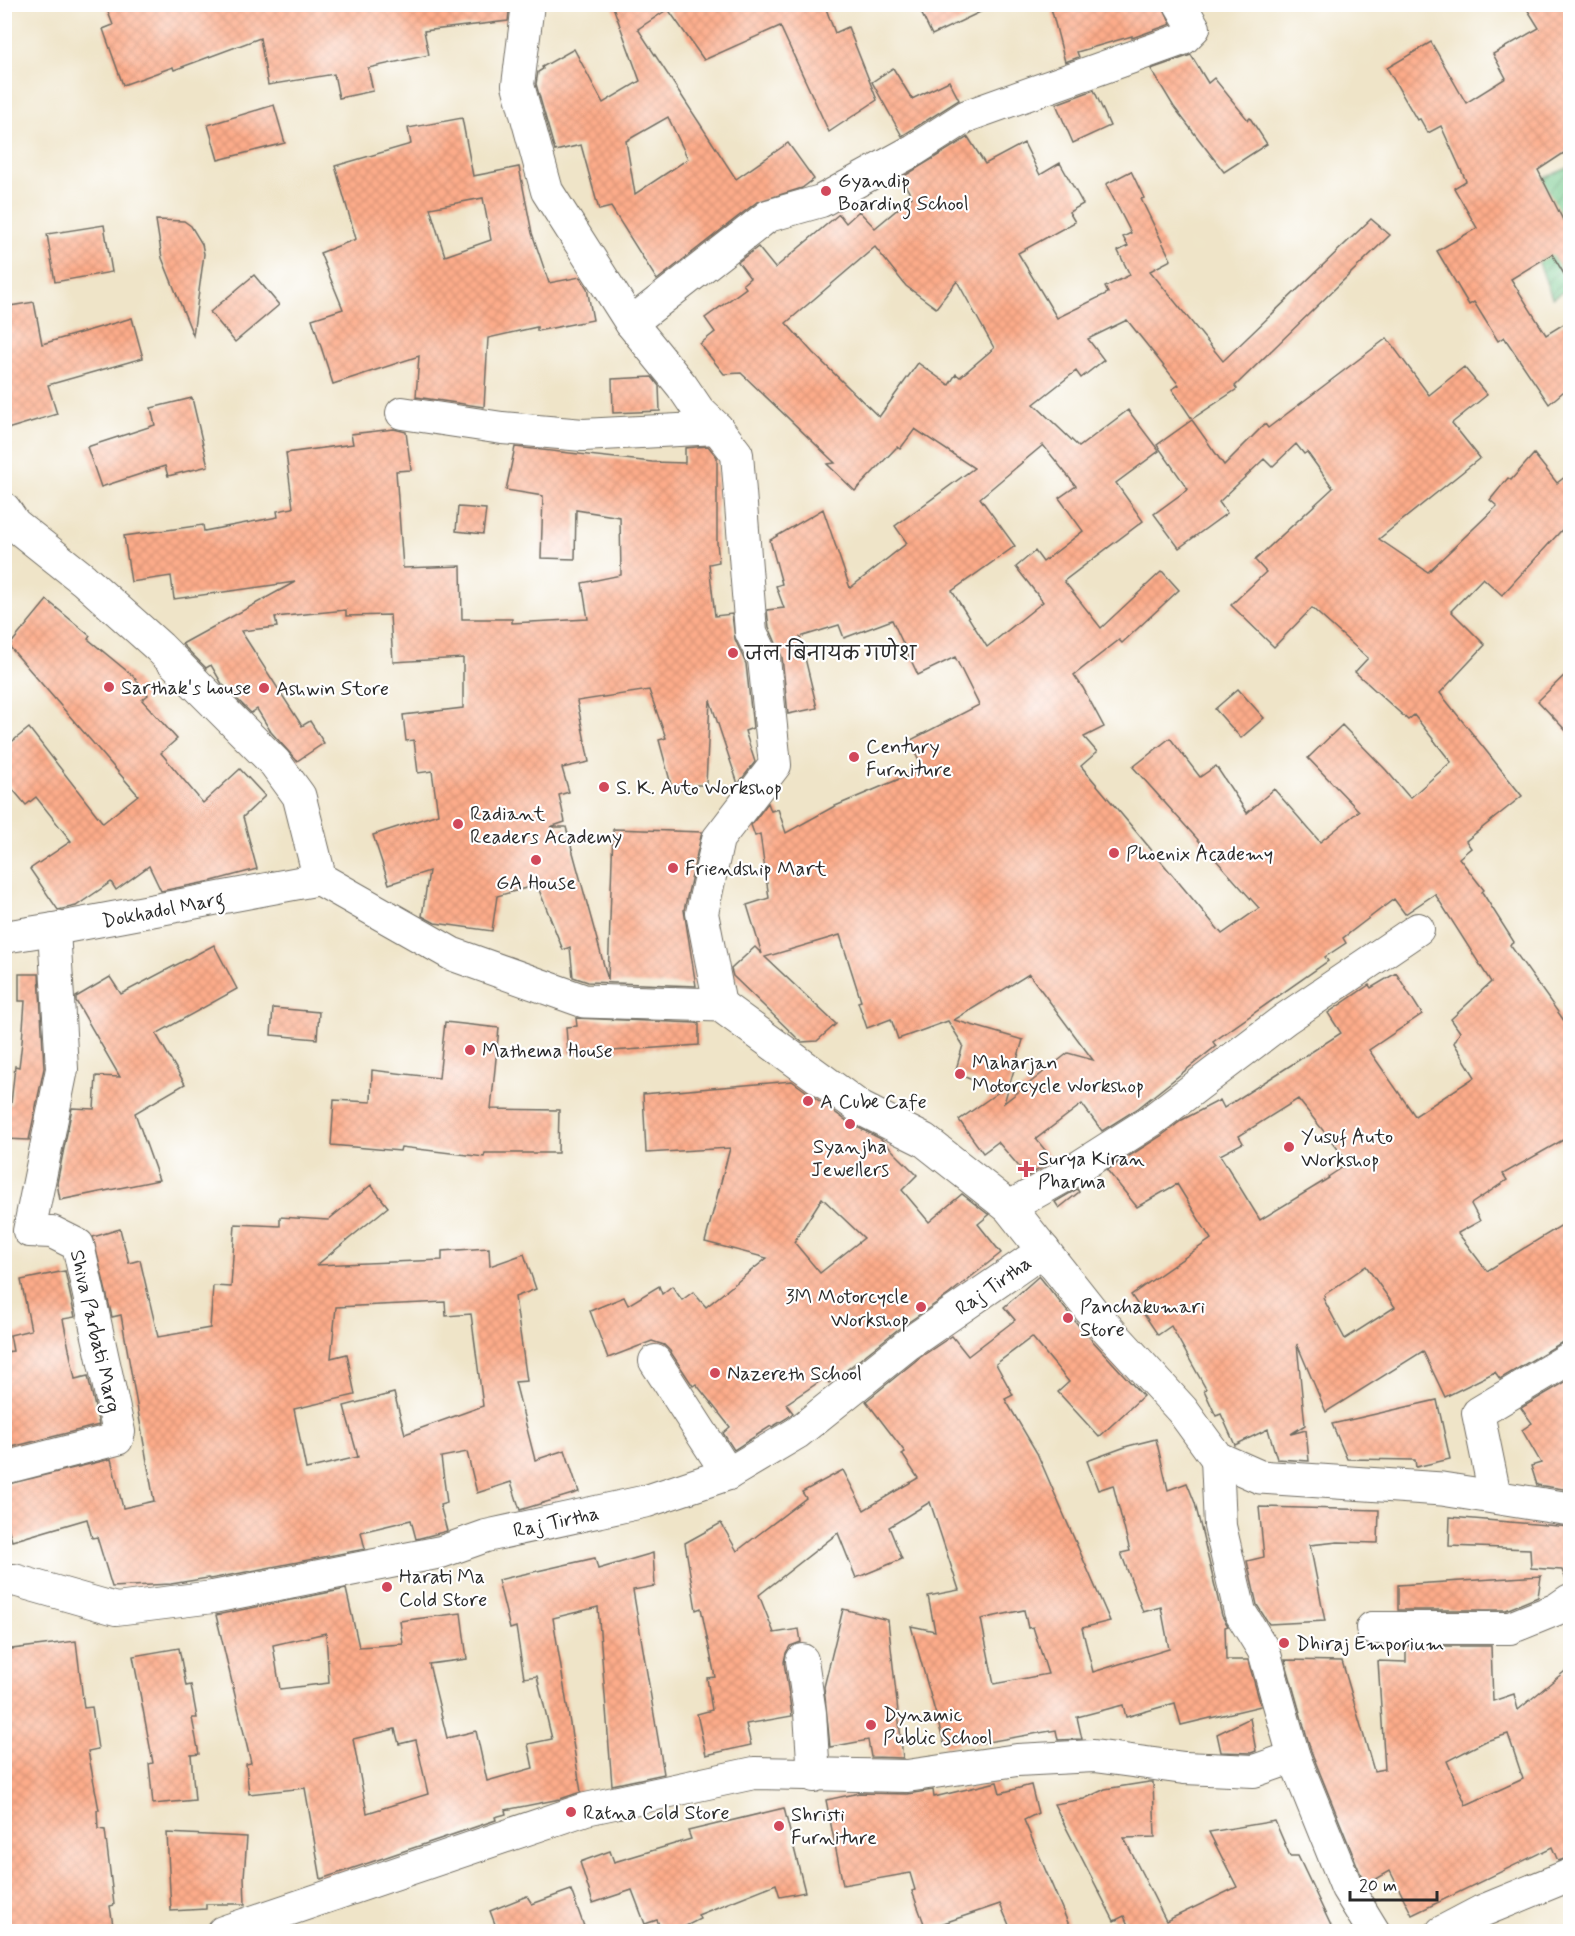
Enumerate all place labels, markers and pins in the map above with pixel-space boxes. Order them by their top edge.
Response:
place label: Gyandip Boarding School [838,168,969,220]
marker: Gyandip Boarding School [819,184,833,198]
place label: जल बिनायक गणेश [744,637,917,668]
marker: जल बिनायक गणेश [726,646,740,660]
place label: Sarthak's house [121,675,251,702]
place label: Ashwin Store [276,676,389,703]
marker: Sarthak's house [102,680,116,694]
marker: Ashwin Store [257,681,271,695]
place label: Century Furniture [866,734,952,784]
marker: Century Furniture [847,750,861,764]
place label: S. K. Auto Workshop [616,775,782,802]
marker: S. K. Auto Workshop [597,780,611,794]
place label: Radiant Readers Academy [470,801,622,851]
marker: Radiant Readers Academy [451,817,465,831]
place label: Phoenix Academy [1126,841,1273,868]
marker: Phoenix Academy [1107,846,1121,860]
marker: GA House [529,853,543,867]
place label: Friendship Mart [685,856,827,883]
marker: Friendship Mart [666,861,680,875]
place label: GA House [496,870,576,897]
place label: Mathema House [482,1038,613,1065]
marker: Mathema House [463,1043,477,1057]
place label: Maharjan Motorcycle Workshop [972,1050,1144,1100]
marker: Maharjan Motorcycle Workshop [953,1067,967,1081]
place label: A Cube Cafe [820,1089,927,1116]
marker: A Cube Cafe [801,1094,815,1108]
marker: Syanjha Jewellers [843,1117,857,1131]
place label: Yusuf Auto Workshop [1301,1124,1393,1174]
place label: Syanjha Jewellers [811,1134,889,1184]
marker: Yusuf Auto Workshop [1282,1140,1296,1154]
place label: Surya Kiran Pharma [1038,1146,1145,1196]
marker: Surya Kiran Pharma [1019,1162,1033,1176]
place label: 3M Motorcycle Workshop [786,1284,909,1334]
place label: Panchakumari Store [1080,1294,1205,1344]
marker: 3M Motorcycle Workshop [914,1300,928,1314]
marker: Panchakumari Store [1061,1311,1075,1325]
place label: Nazereth School [727,1361,862,1388]
marker: Nazereth School [708,1366,722,1380]
place label: Harati Ma Cold Store [399,1564,487,1614]
marker: Harati Ma Cold Store [380,1580,394,1594]
place label: Dhiraj Emporium [1296,1631,1444,1658]
marker: Dhiraj Emporium [1277,1636,1291,1650]
place label: Dynamic Public School [883,1702,992,1752]
marker: Dynamic Public School [864,1718,878,1732]
place label: Ratna Cold Store [583,1800,729,1827]
place label: Shristi Furniture [791,1802,877,1852]
marker: Ratna Cold Store [564,1805,578,1819]
marker: Shristi Furniture [772,1819,786,1833]

